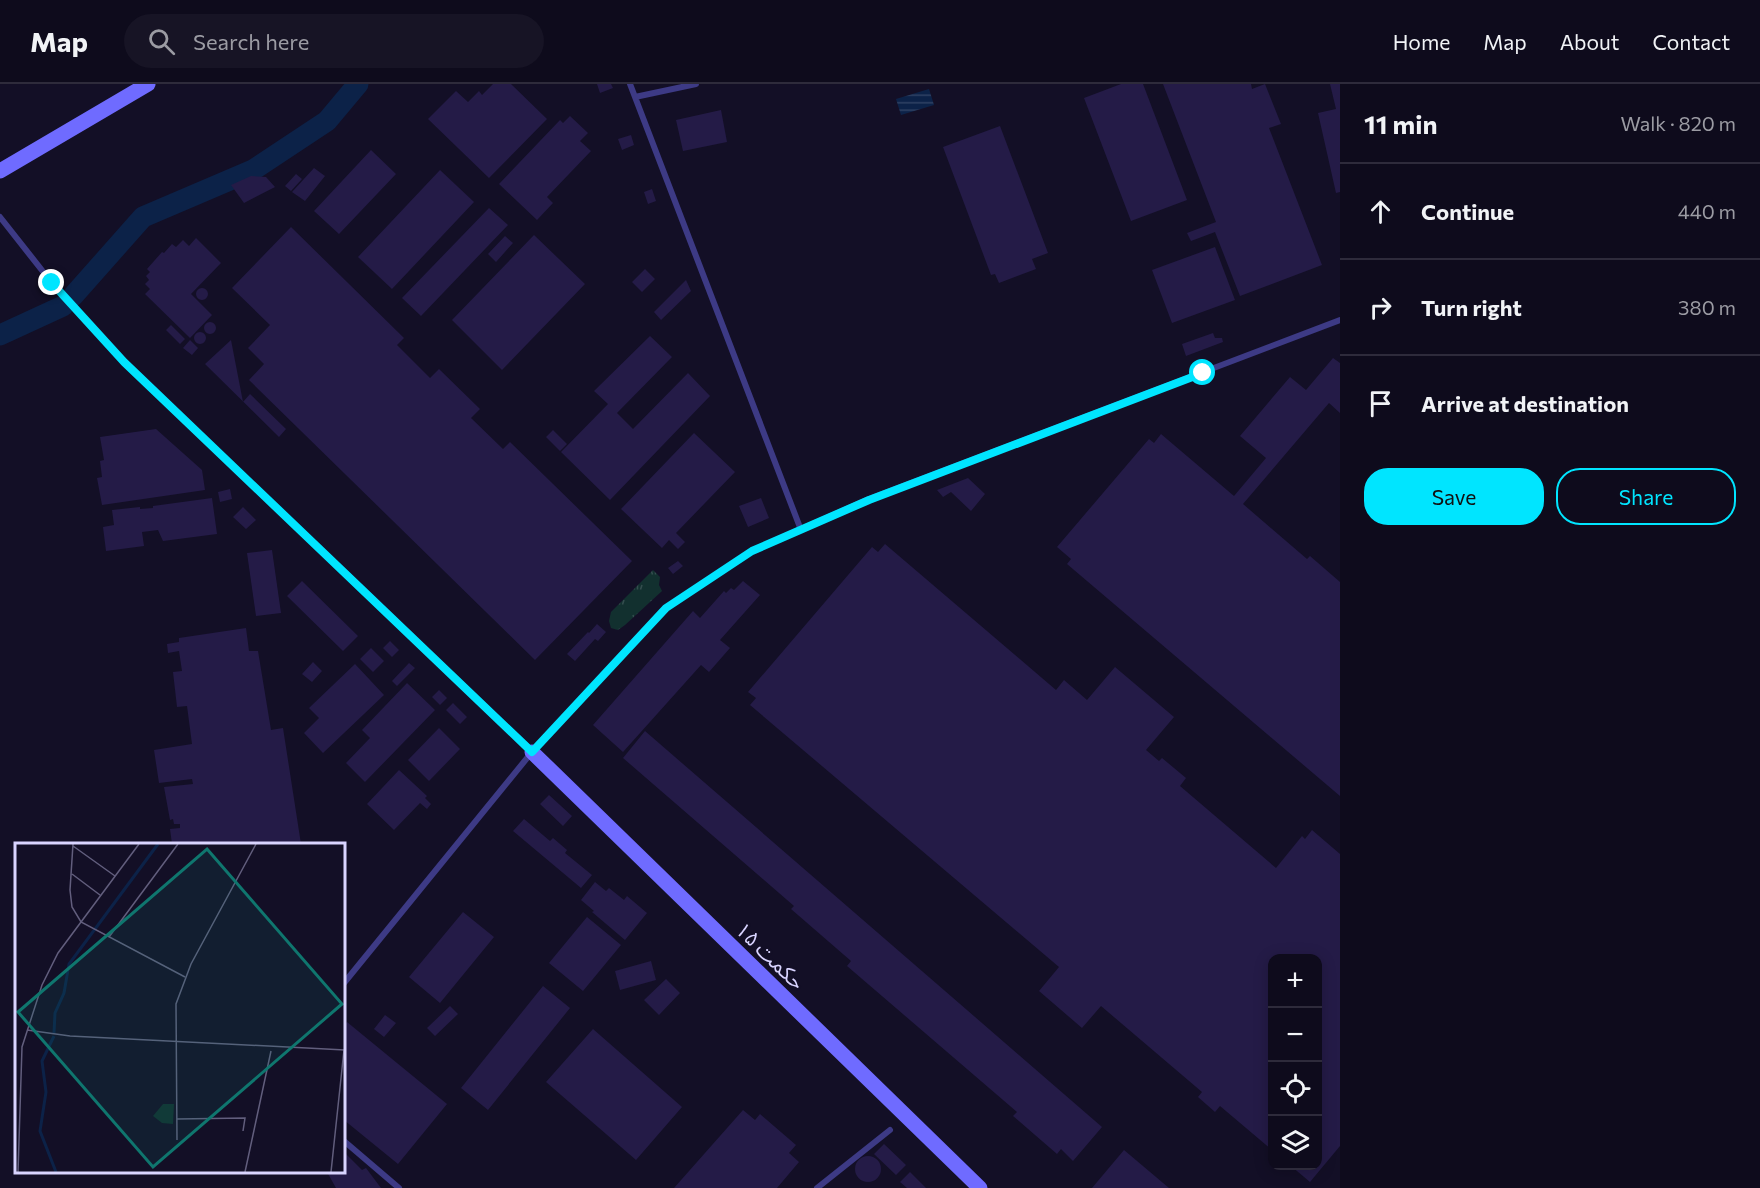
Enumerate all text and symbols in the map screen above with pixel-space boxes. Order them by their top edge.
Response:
search box [124,14,544,68]
text: Map [30,24,88,58]
icon: search [145,25,178,58]
text: Search here [193,28,309,55]
text: Home [1393,29,1450,54]
text: Map [1483,29,1527,54]
text: About [1560,29,1619,54]
text: Contact [1652,29,1730,54]
text: 11 min [1364,108,1437,139]
text: Walk · 820 m [1620,111,1736,135]
icon: ahead [1364,195,1397,228]
text: Continue [1421,198,1514,225]
text: 440 m [1678,199,1736,223]
route end [38,269,64,295]
icon: right [1364,291,1397,324]
text: Turn right [1421,294,1522,321]
text: 380 m [1678,295,1736,319]
route start [1189,359,1215,385]
icon: arrive [1364,387,1397,420]
text: Arrive at destination [1421,390,1629,417]
button: Save [1364,468,1544,525]
button: Share [1556,468,1736,525]
inset map [15,843,345,1173]
street label: حکمت ۱۵ [731,916,811,994]
map controls [1268,954,1322,1170]
button: + [1268,954,1322,1008]
button: − [1268,1008,1322,1062]
button: locate [1268,1062,1322,1116]
button: layers [1268,1116,1322,1170]

